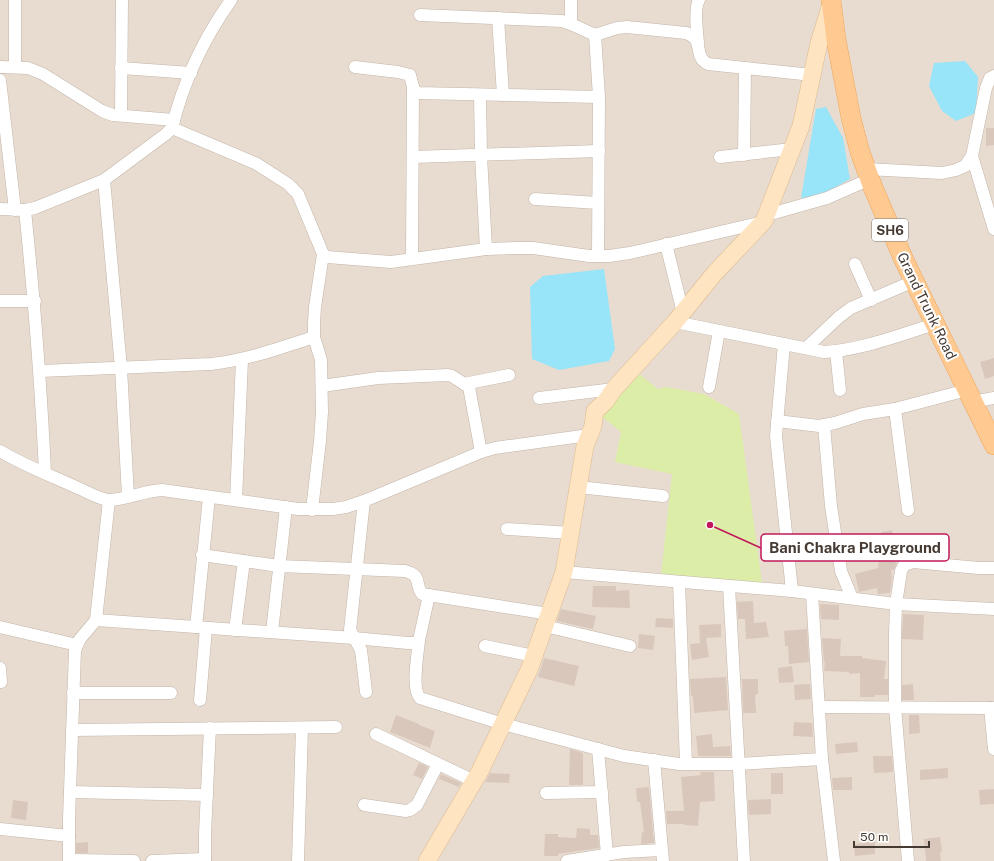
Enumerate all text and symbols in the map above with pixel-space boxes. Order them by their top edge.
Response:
road number: SH6 [872,219,908,241]
street label: Grand Trunk Road [894,250,960,362]
callout: Bani Chakra Playground [761,534,949,561]
text: Bani Chakra Playground [769,539,941,556]
scale bar [854,823,929,849]
text: 50 m [860,830,888,844]

